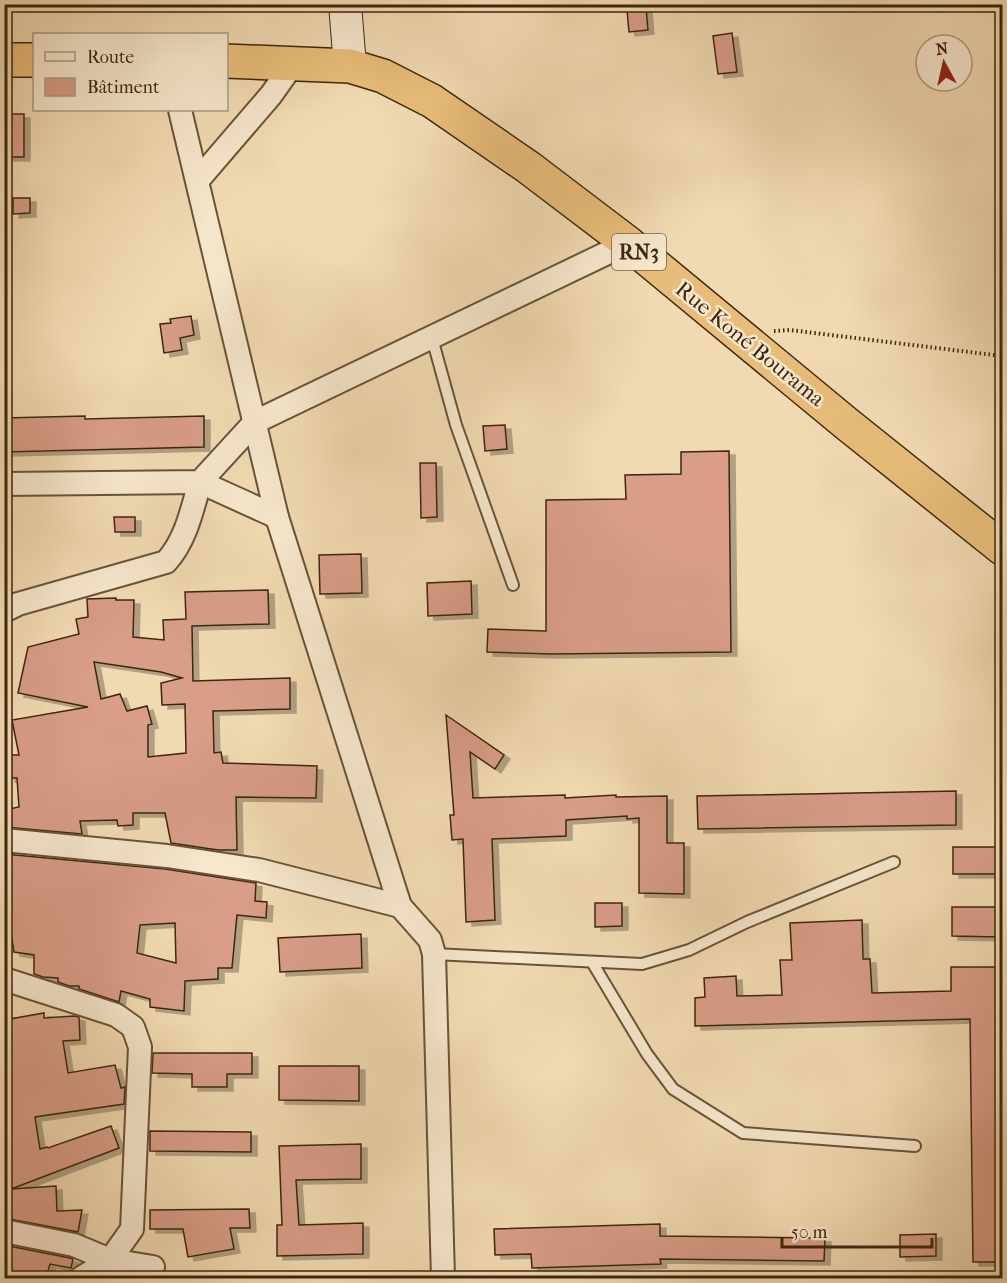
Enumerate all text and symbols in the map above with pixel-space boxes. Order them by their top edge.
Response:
legend [33,33,228,111]
north arrow [914,33,974,93]
text: N [935,38,950,59]
text: Route [87,47,134,68]
text: Bâtiment [87,77,160,98]
road number: RN3 [612,234,666,270]
street label: Rue Koné Bourama [670,276,830,413]
scale bar [782,1211,932,1249]
text: 50 m [791,1222,828,1243]

